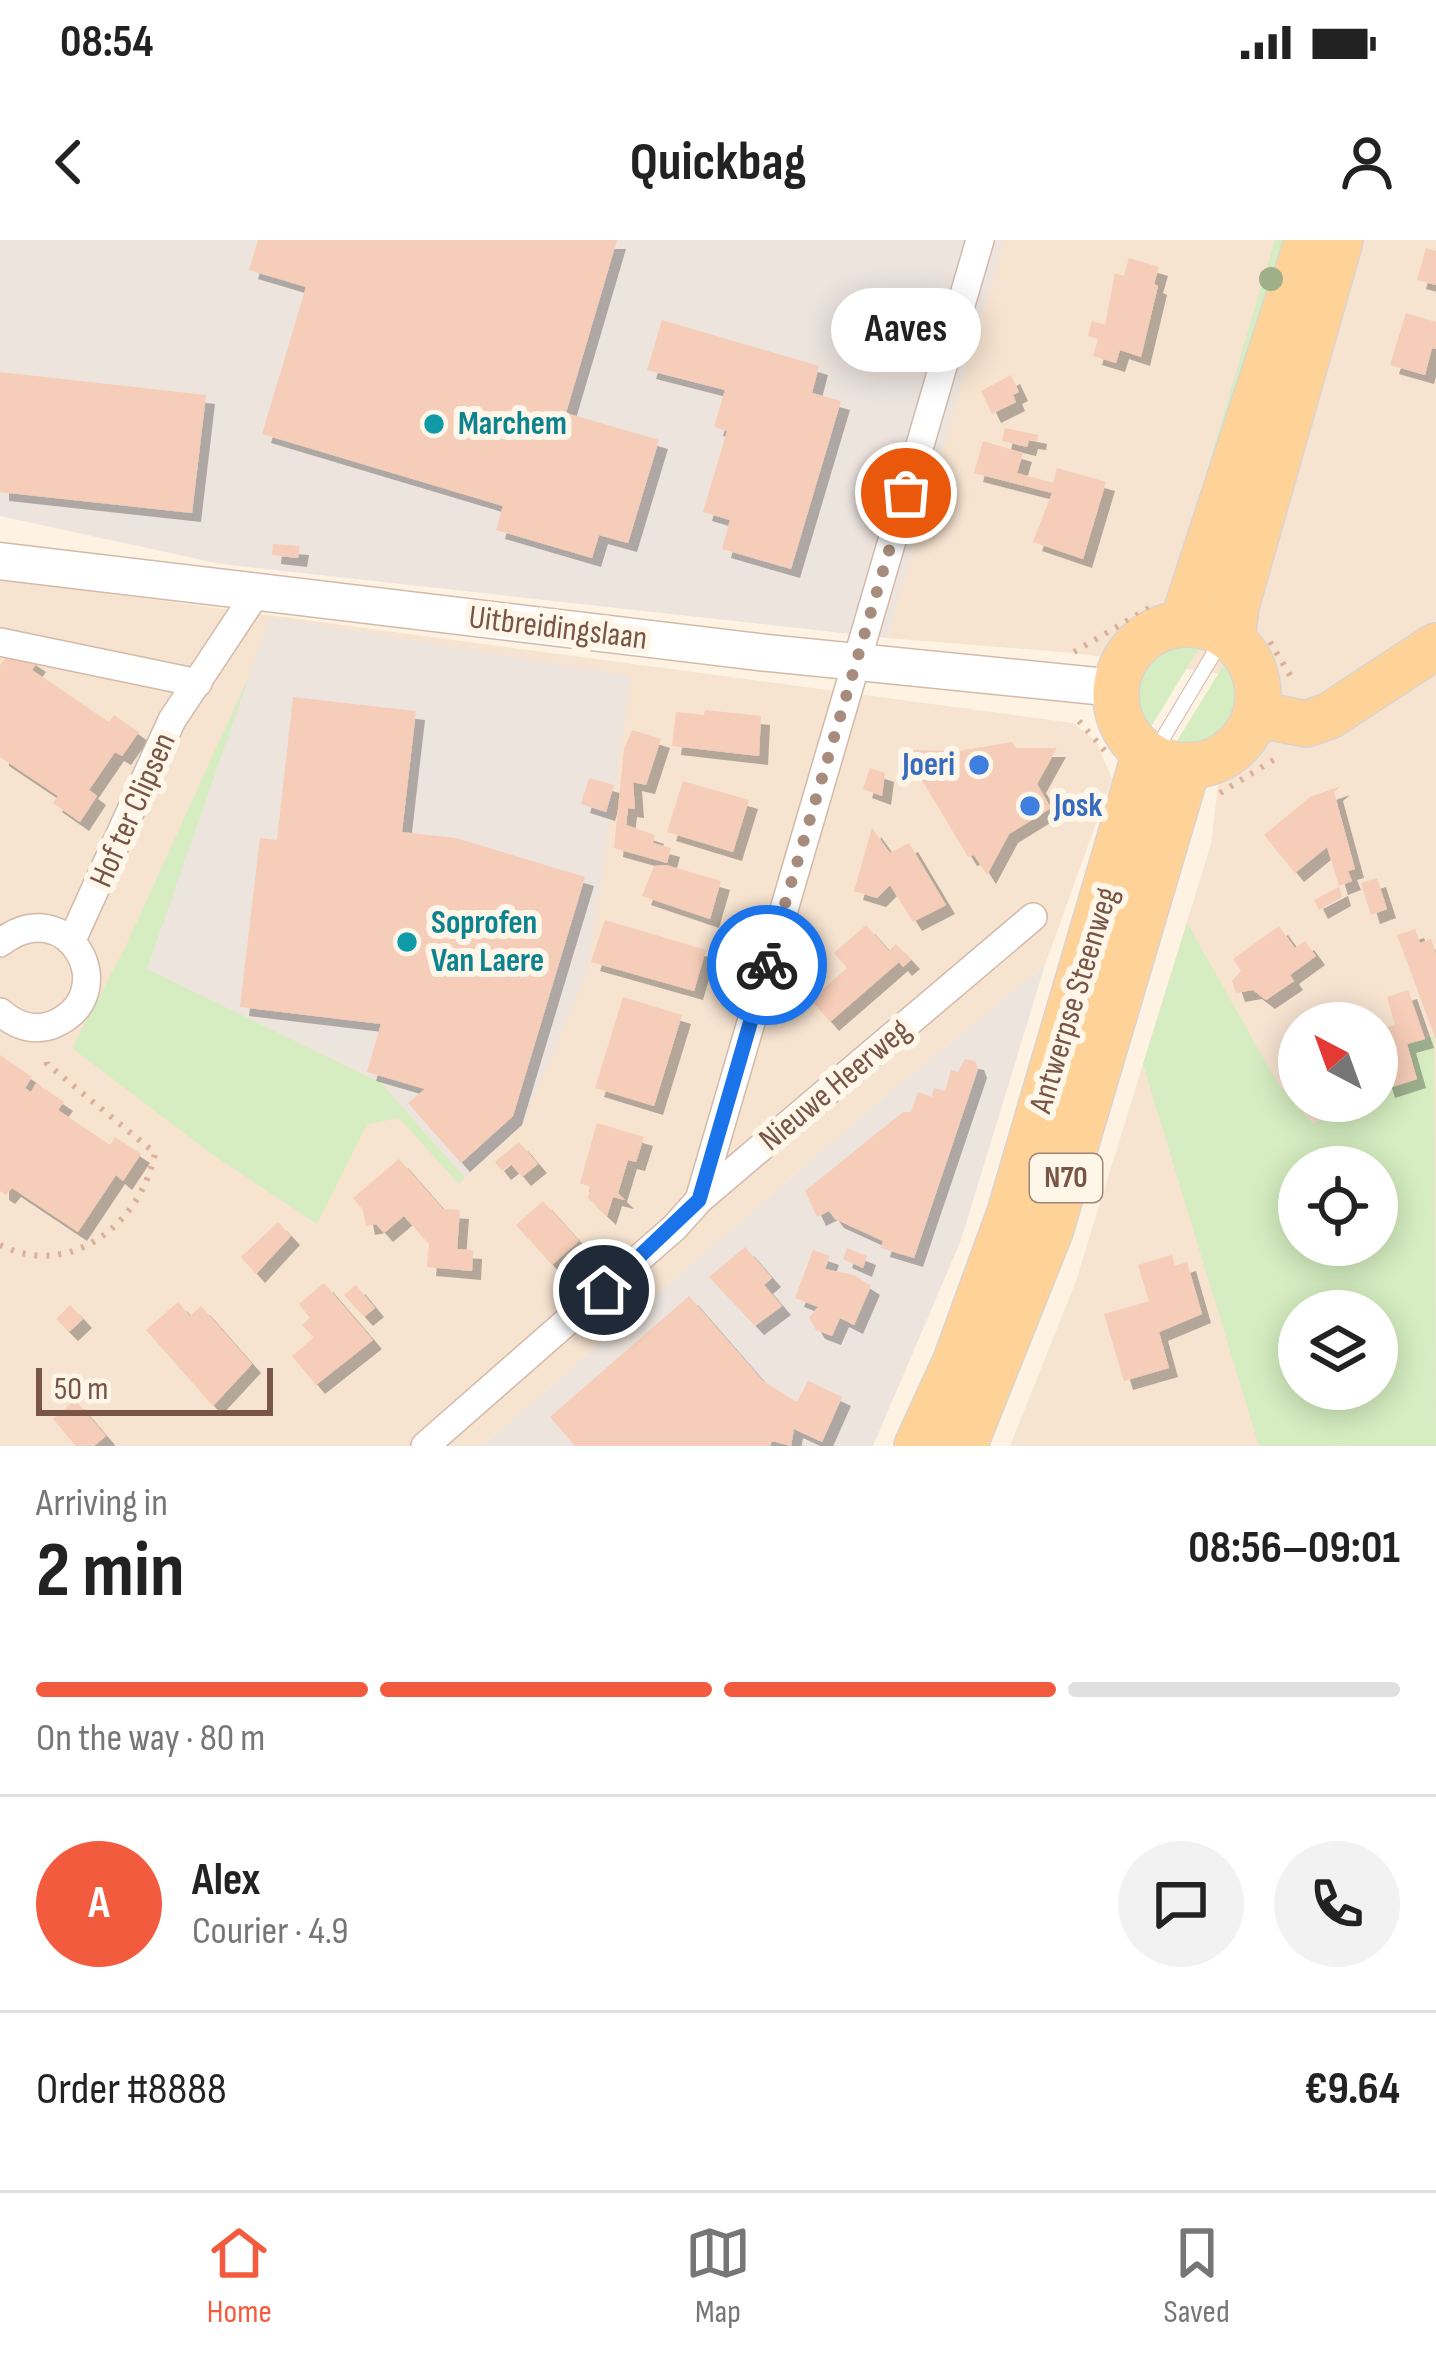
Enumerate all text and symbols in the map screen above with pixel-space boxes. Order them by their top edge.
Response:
text: 08:54 [60,15,153,70]
icon: back [36,129,102,195]
icon: person [1334,129,1400,195]
text: Quickbag [630,130,806,195]
callout: Aaves [831,289,981,373]
text: Aaves [865,306,947,353]
place label: Marchem [458,404,567,444]
marker: Marchem [421,411,447,437]
pin [855,442,957,544]
icon: bag [873,460,939,526]
street label: Uitbreidingslaan [467,597,649,659]
street label: Hof ter Clipsen [81,727,185,893]
place label: Joeri [901,745,955,785]
marker: Joeri [966,752,992,778]
place label: Josk [1053,786,1102,826]
marker: Josk [1017,793,1043,819]
street label: Antwerpse Steenweg [1020,882,1127,1119]
place label: Soprofen Van Laere [431,903,544,981]
courier [707,905,827,1025]
marker: Soprofen Van Laere [394,929,420,955]
icon: bike [734,932,800,998]
north arrow [1278,1002,1398,1122]
map controls [1278,1002,1398,1410]
street label: Nieuwe Heerweg [751,1010,919,1160]
button: locate [1278,1146,1398,1266]
road number: N70 [1030,1154,1102,1202]
pin [553,1239,655,1341]
icon: home [571,1257,637,1323]
button: layers [1278,1290,1398,1410]
scale bar [36,1362,273,1415]
text: 50 m [54,1369,108,1409]
text: Arriving in [36,1480,168,1527]
text: 08:56–09:01 [1188,1521,1400,1576]
text: 2 min [36,1525,185,1618]
text: On the way · 80 m [36,1715,265,1762]
button: chat [1118,1841,1244,1967]
button: phone [1274,1841,1400,1967]
text: Alex [192,1853,260,1908]
text: A [88,1876,110,1931]
text: Courier · 4.9 [192,1908,349,1955]
text: Order #8888 [36,2062,227,2117]
text: €9.64 [1304,2062,1400,2117]
tab: Home [206,2220,272,2332]
tab: Map [685,2220,751,2332]
tab: Saved [1164,2220,1230,2332]

